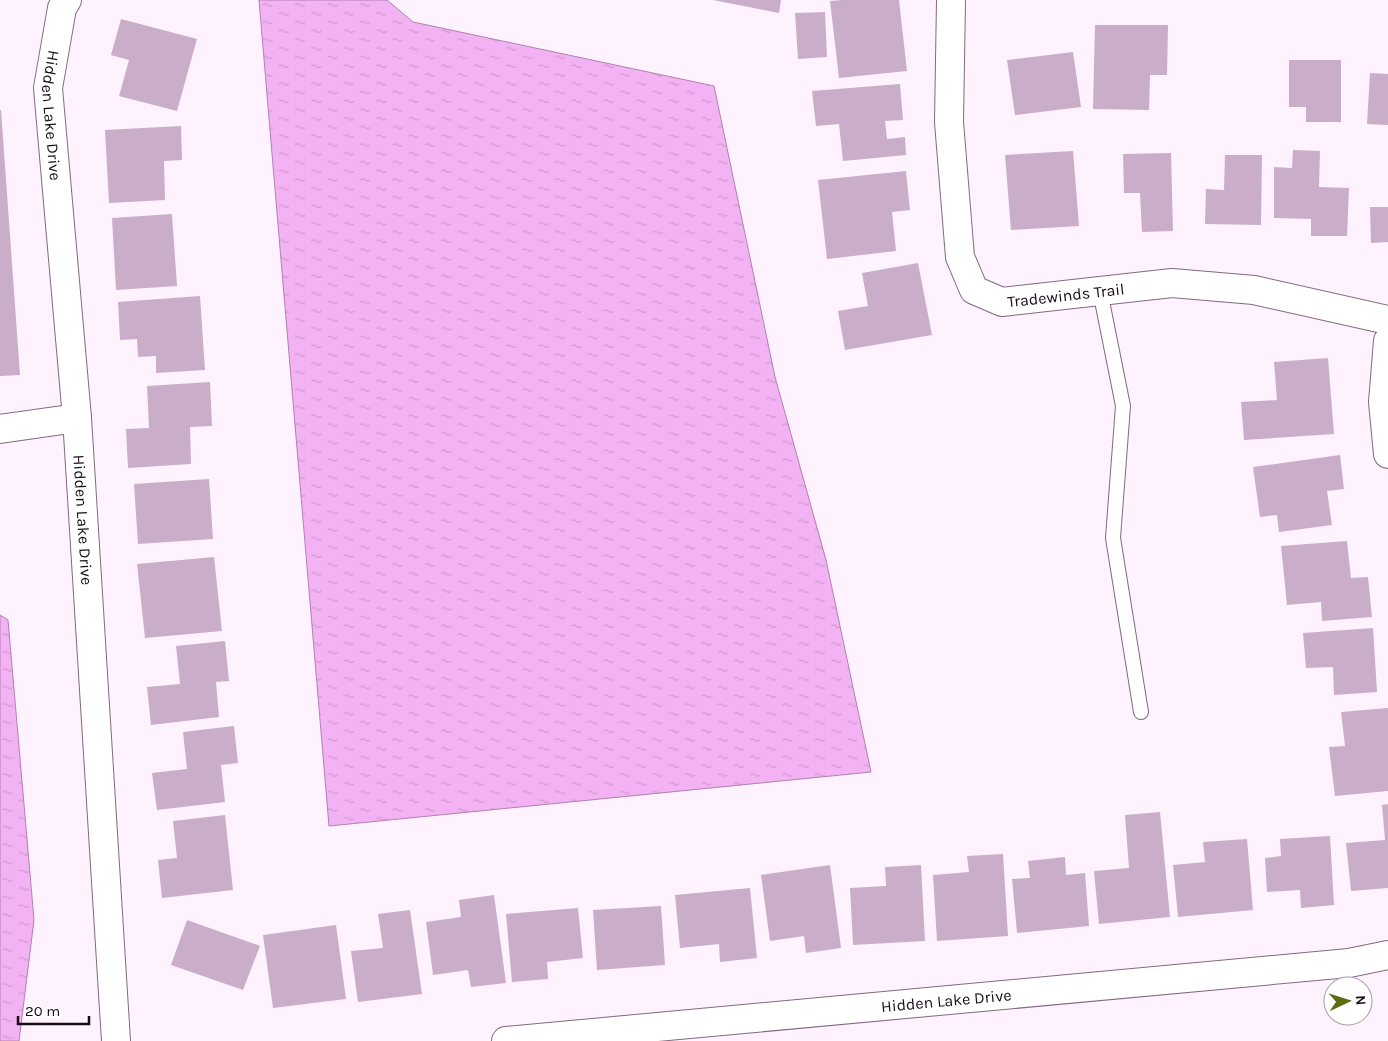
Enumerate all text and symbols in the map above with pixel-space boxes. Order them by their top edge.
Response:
street label: Hidden Lake Drive [38,49,65,181]
street label: Tradewinds Trail [1006,279,1125,311]
street label: Hidden Lake Drive [69,454,96,586]
north arrow [1323,976,1373,1026]
street label: Hidden Lake Drive [880,985,1012,1016]
scale bar [18,994,89,1026]
text: N [1352,995,1369,1006]
text: 20 m [25,1002,60,1020]

